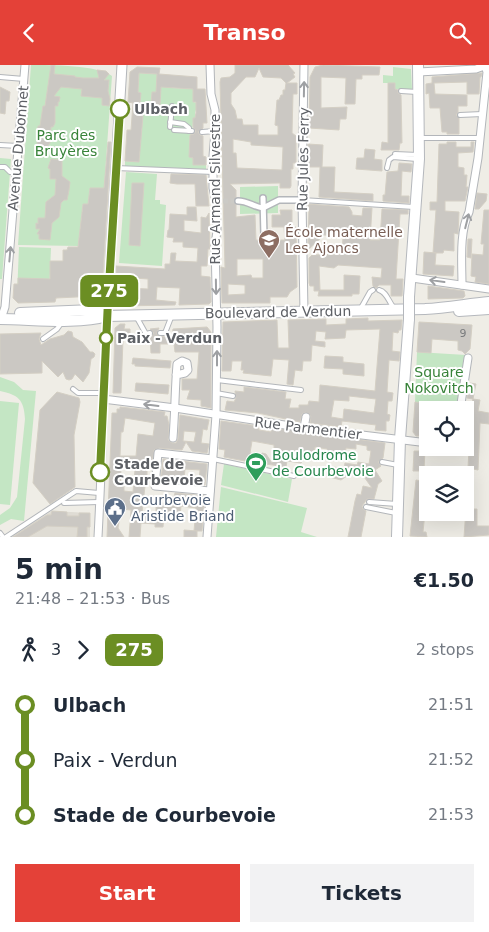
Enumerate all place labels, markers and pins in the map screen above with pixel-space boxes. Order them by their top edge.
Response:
marker: Ulbach [110,99,130,119]
place label: Ulbach [134,101,188,117]
place label: École maternelle Les Ajoncs [285,224,403,256]
school or university icon: École maternelle Les Ajoncs [257,228,281,259]
place label: Paix - Verdun [117,330,222,346]
marker: Paix - Verdun [99,331,113,345]
place label: Boulodrome de Courbevoie [272,447,374,479]
sports icon: Boulodrome de Courbevoie [244,451,268,482]
place label: Stade de Courbevoie [114,456,203,488]
marker: Stade de Courbevoie [90,462,110,482]
place label: Courbevoie Aristide Briand [131,492,234,524]
public building icon: Courbevoie Aristide Briand [103,496,127,527]

